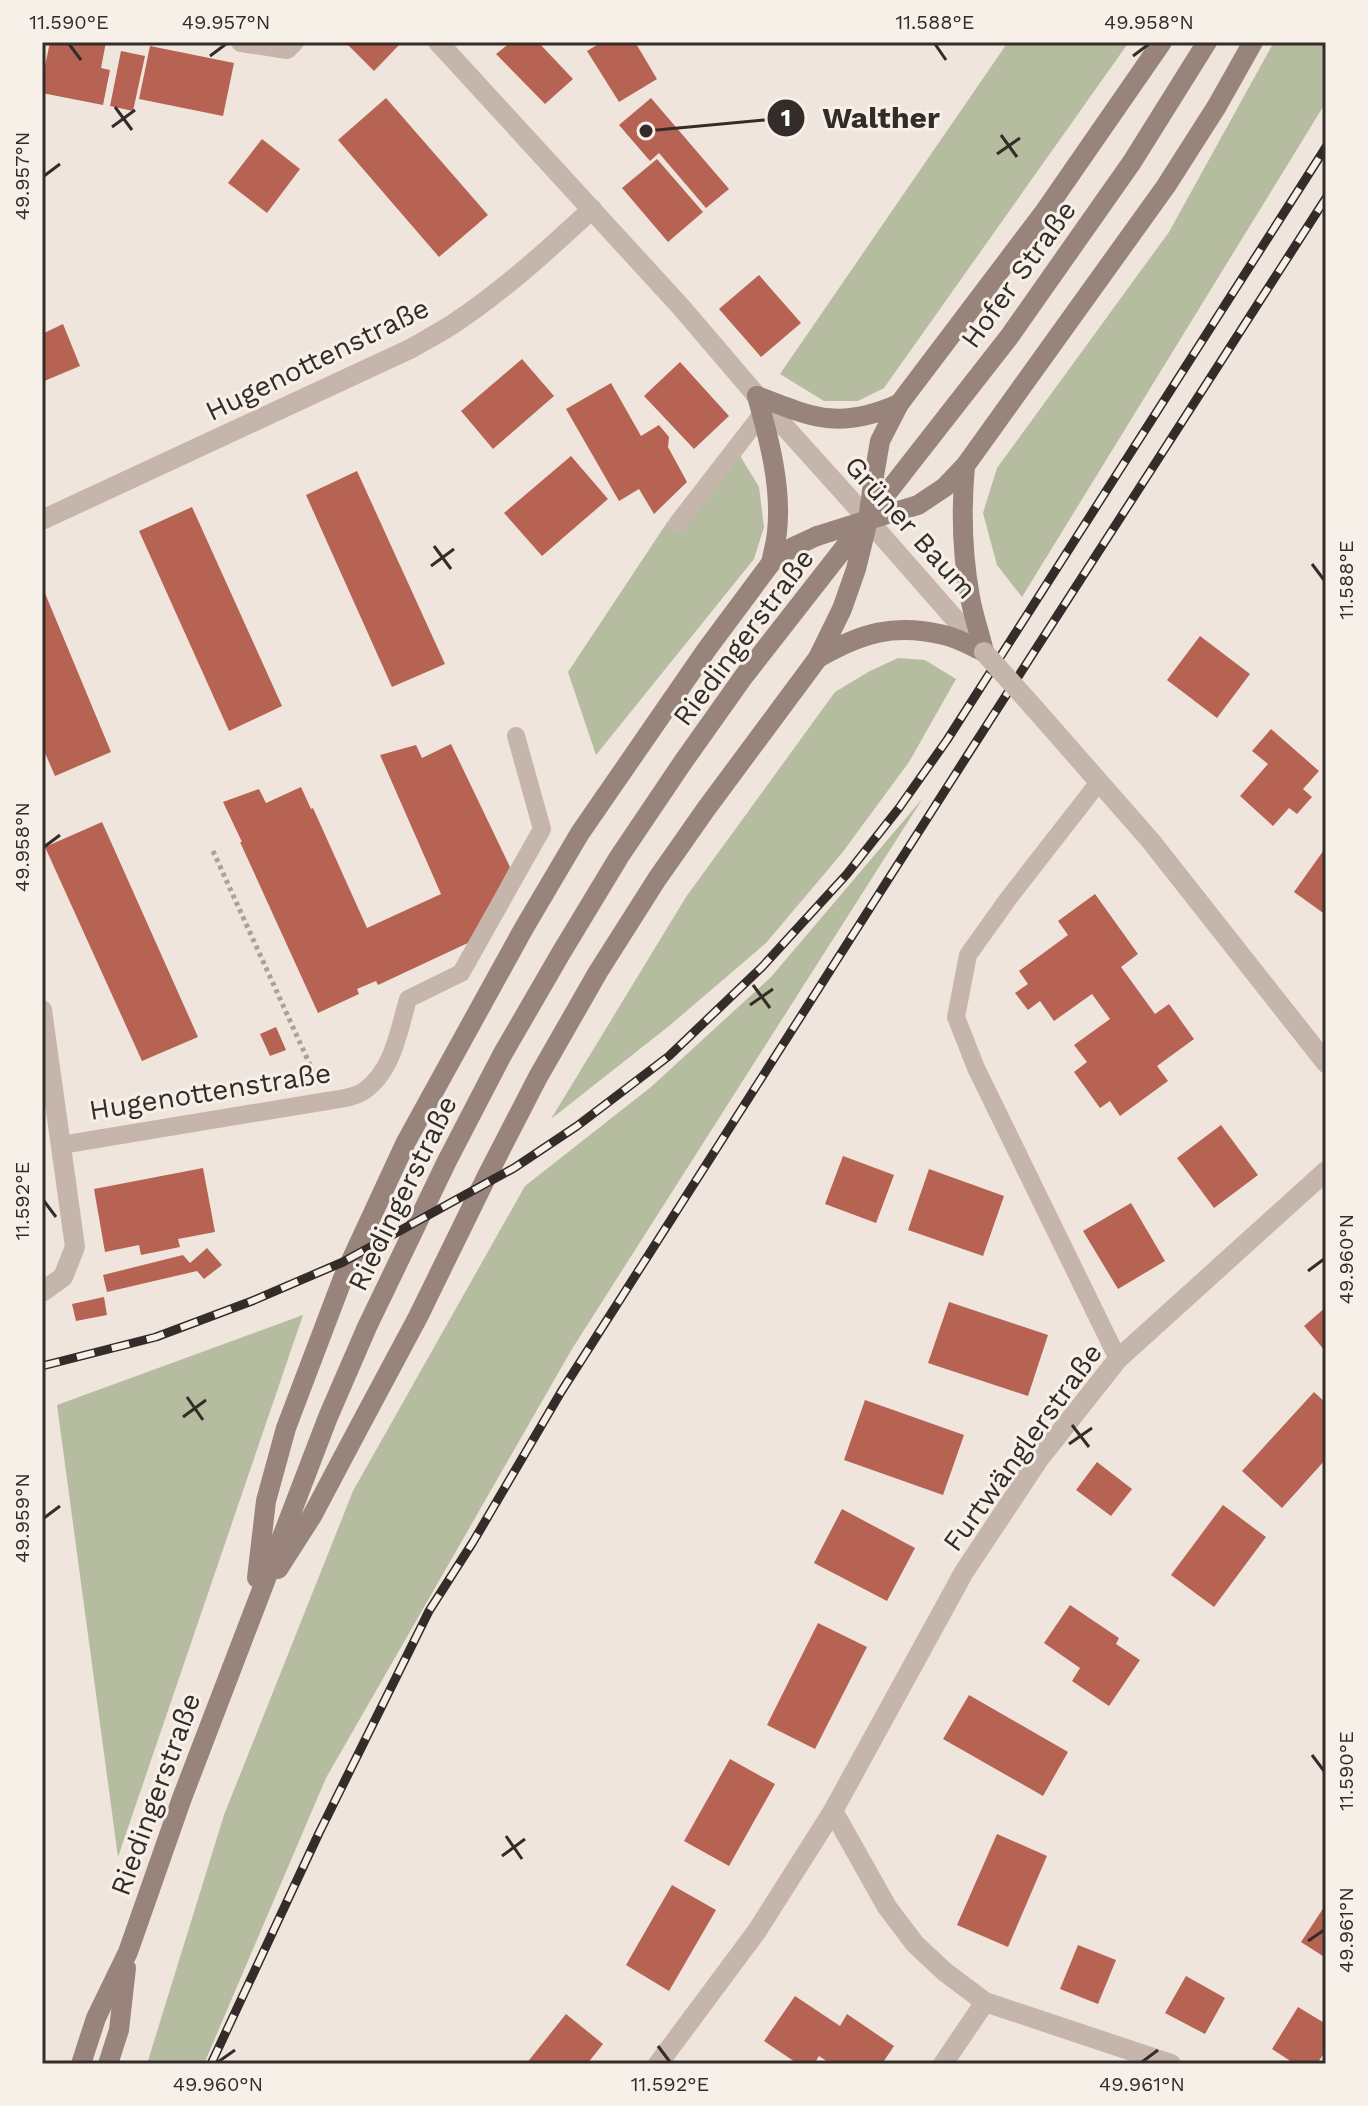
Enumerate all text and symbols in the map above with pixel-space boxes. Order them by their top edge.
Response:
text: 11.590°E [29,10,109,34]
text: 49.957°N [182,10,270,34]
text: 11.588°E [895,10,975,34]
text: 49.958°N [1104,10,1194,34]
callout: Walther [766,91,956,145]
text: Walther [822,100,940,135]
text: 1 [781,104,791,132]
text: 49.957°N [10,132,34,220]
street label: Hofer Straße [954,194,1083,354]
street label: Hugenottenstraße [200,291,434,428]
street label: Grüner Baum [838,449,983,606]
text: 11.588°E [1334,540,1358,620]
street label: Riedingerstraße [666,542,821,732]
text: 49.958°N [10,802,34,892]
street label: Hugenottenstraße [87,1056,333,1127]
street label: Riedingerstraße [341,1090,464,1296]
text: 11.592°E [10,1162,34,1240]
text: 49.960°N [1334,1214,1358,1304]
street label: Furtwänglerstraße [936,1337,1109,1558]
text: 49.959°N [10,1473,34,1563]
street label: Riedingerstraße [104,1688,207,1900]
text: 11.590°E [1334,1731,1358,1811]
text: 49.961°N [1334,1887,1358,1973]
text: 49.960°N [173,2072,263,2096]
text: 11.592°E [631,2072,709,2096]
text: 49.961°N [1099,2072,1185,2096]

